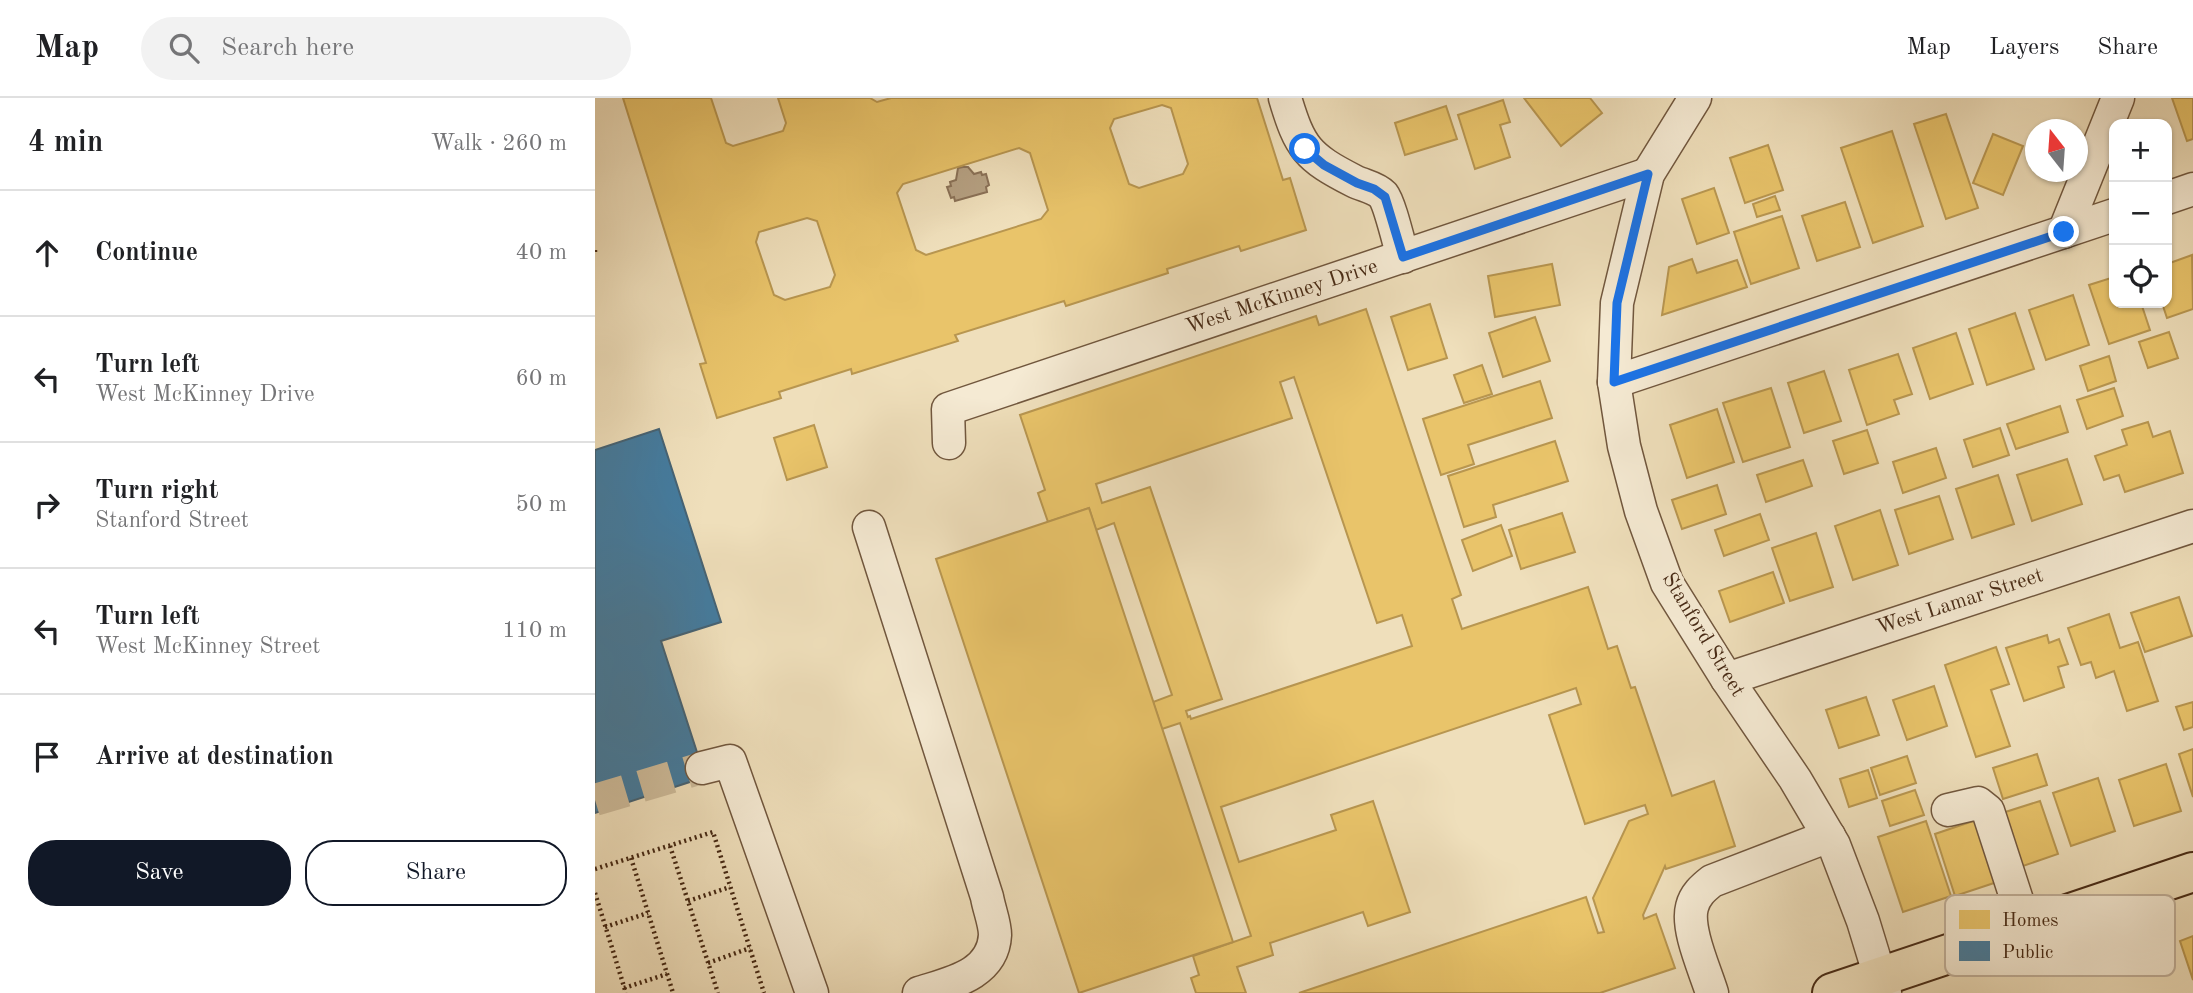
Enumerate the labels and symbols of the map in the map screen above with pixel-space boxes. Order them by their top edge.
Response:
north arrow [2025,119,2088,182]
route start [1289,133,1320,164]
route end [2048,216,2079,247]
street label: West McKinney Drive [1183,256,1381,338]
street label: West Lamar Street [1874,565,2046,639]
street label: Stanford Street [1658,569,1748,701]
legend [1945,895,2175,976]
text: Homes [2002,912,2058,931]
text: Public [2002,944,2053,963]

